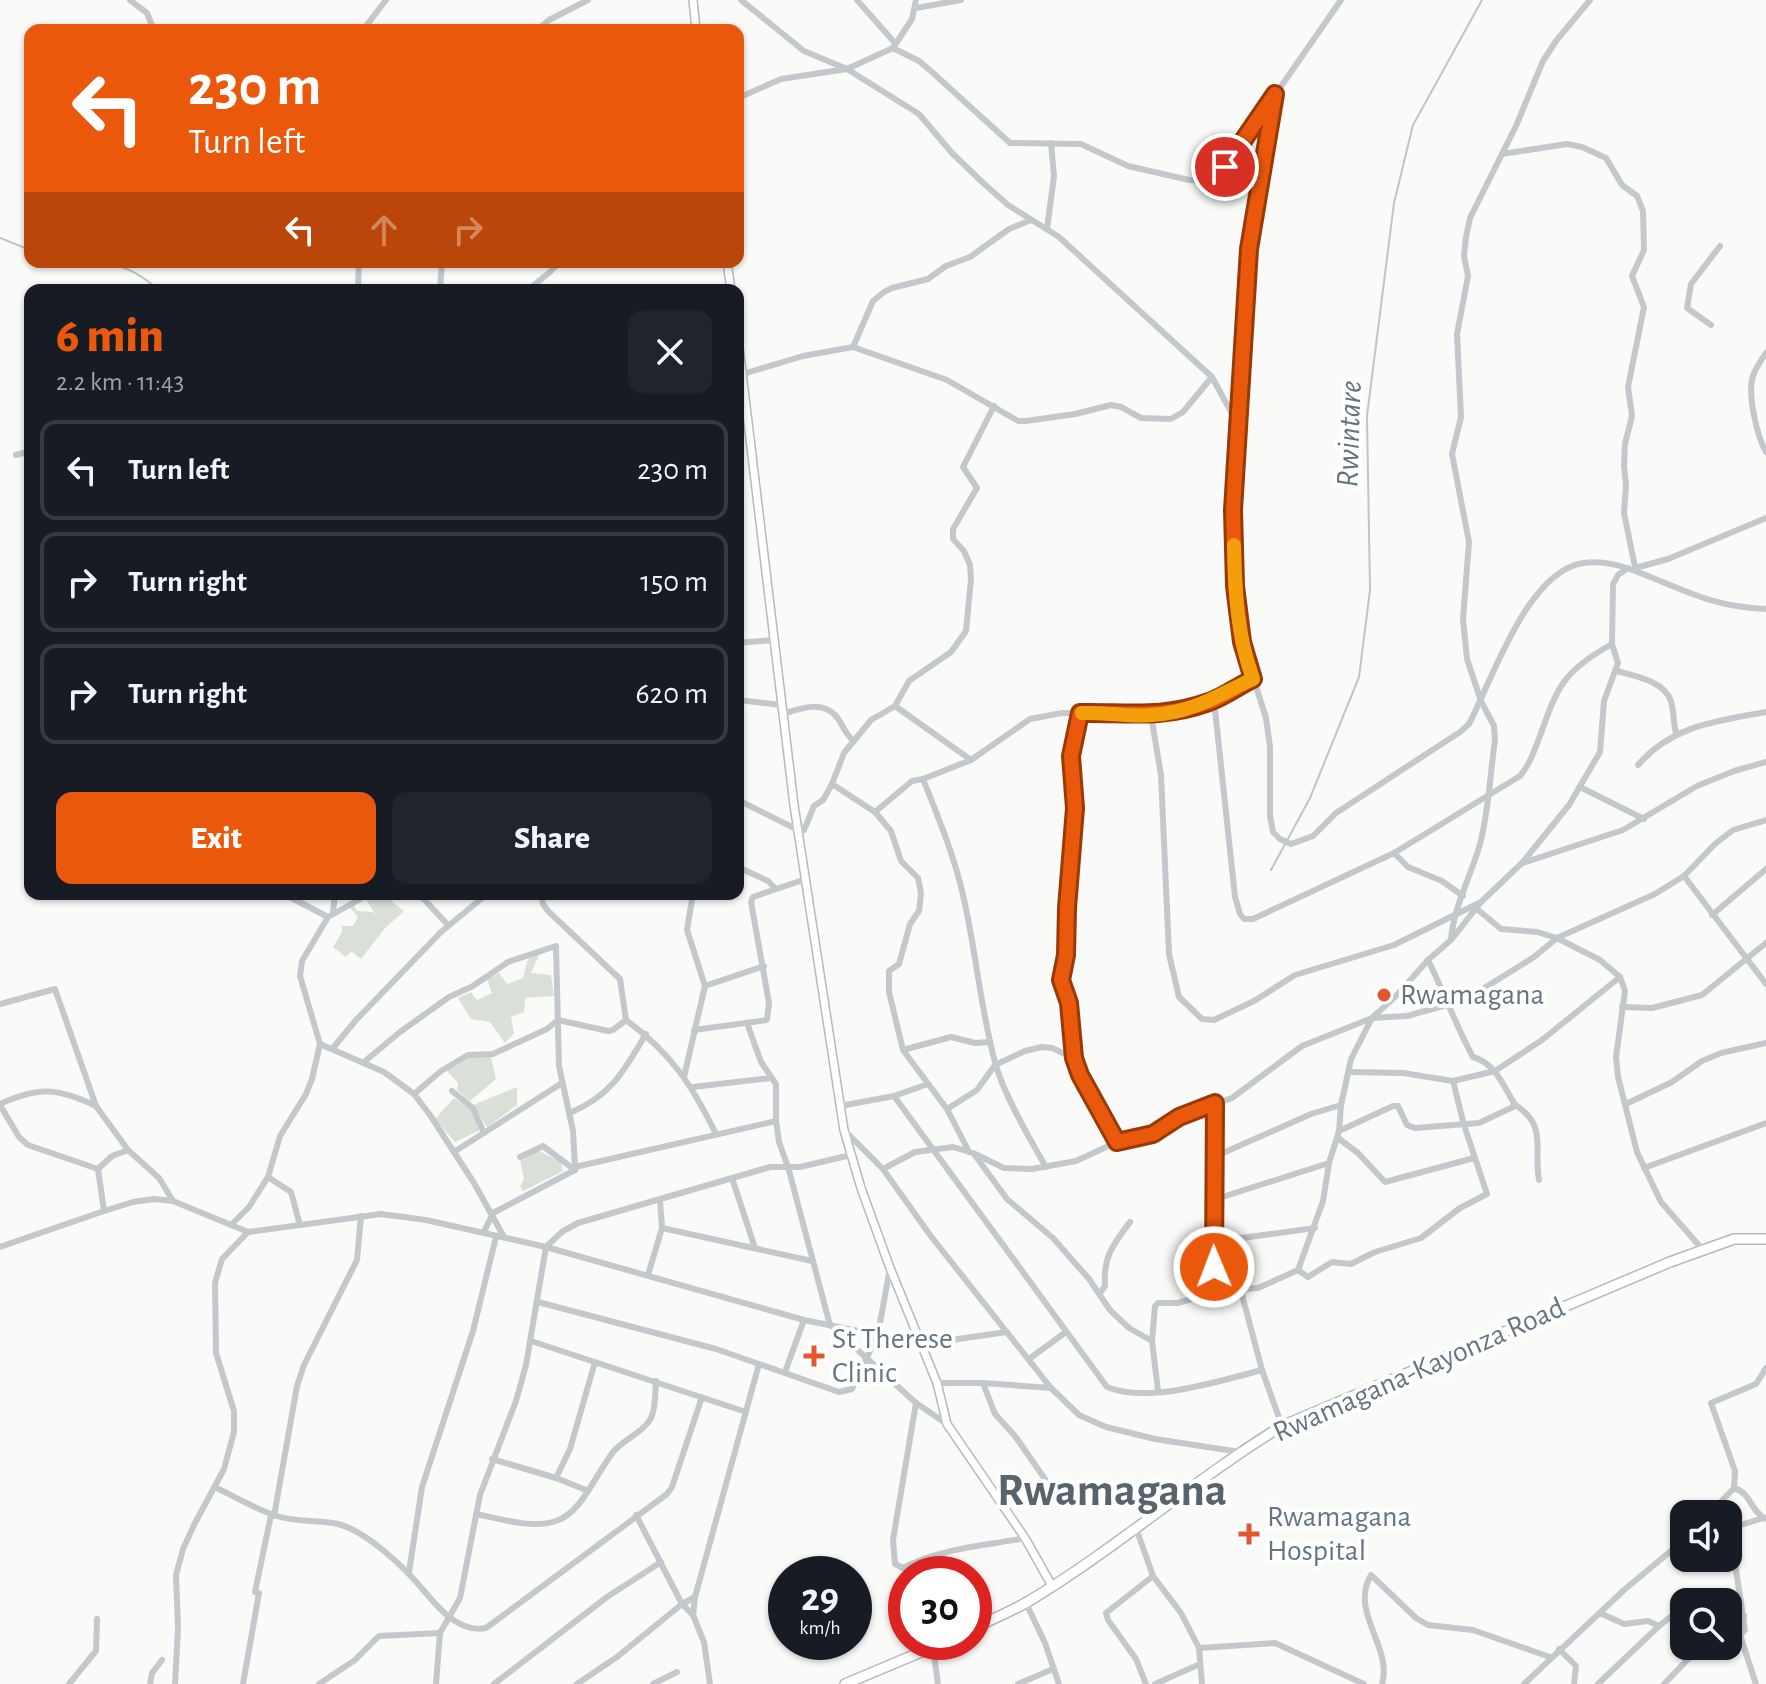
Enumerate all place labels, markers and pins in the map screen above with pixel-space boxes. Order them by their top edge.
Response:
pin [1191,133,1259,201]
place label: Rwamagana [1400,980,1544,1010]
marker: Rwamagana [1375,986,1393,1004]
place label: St Therese Clinic [832,1324,953,1388]
marker: St Therese Clinic [803,1345,825,1367]
place label: Rwamagana Hospital [1267,1502,1411,1566]
marker: Rwamagana Hospital [1238,1523,1260,1545]

